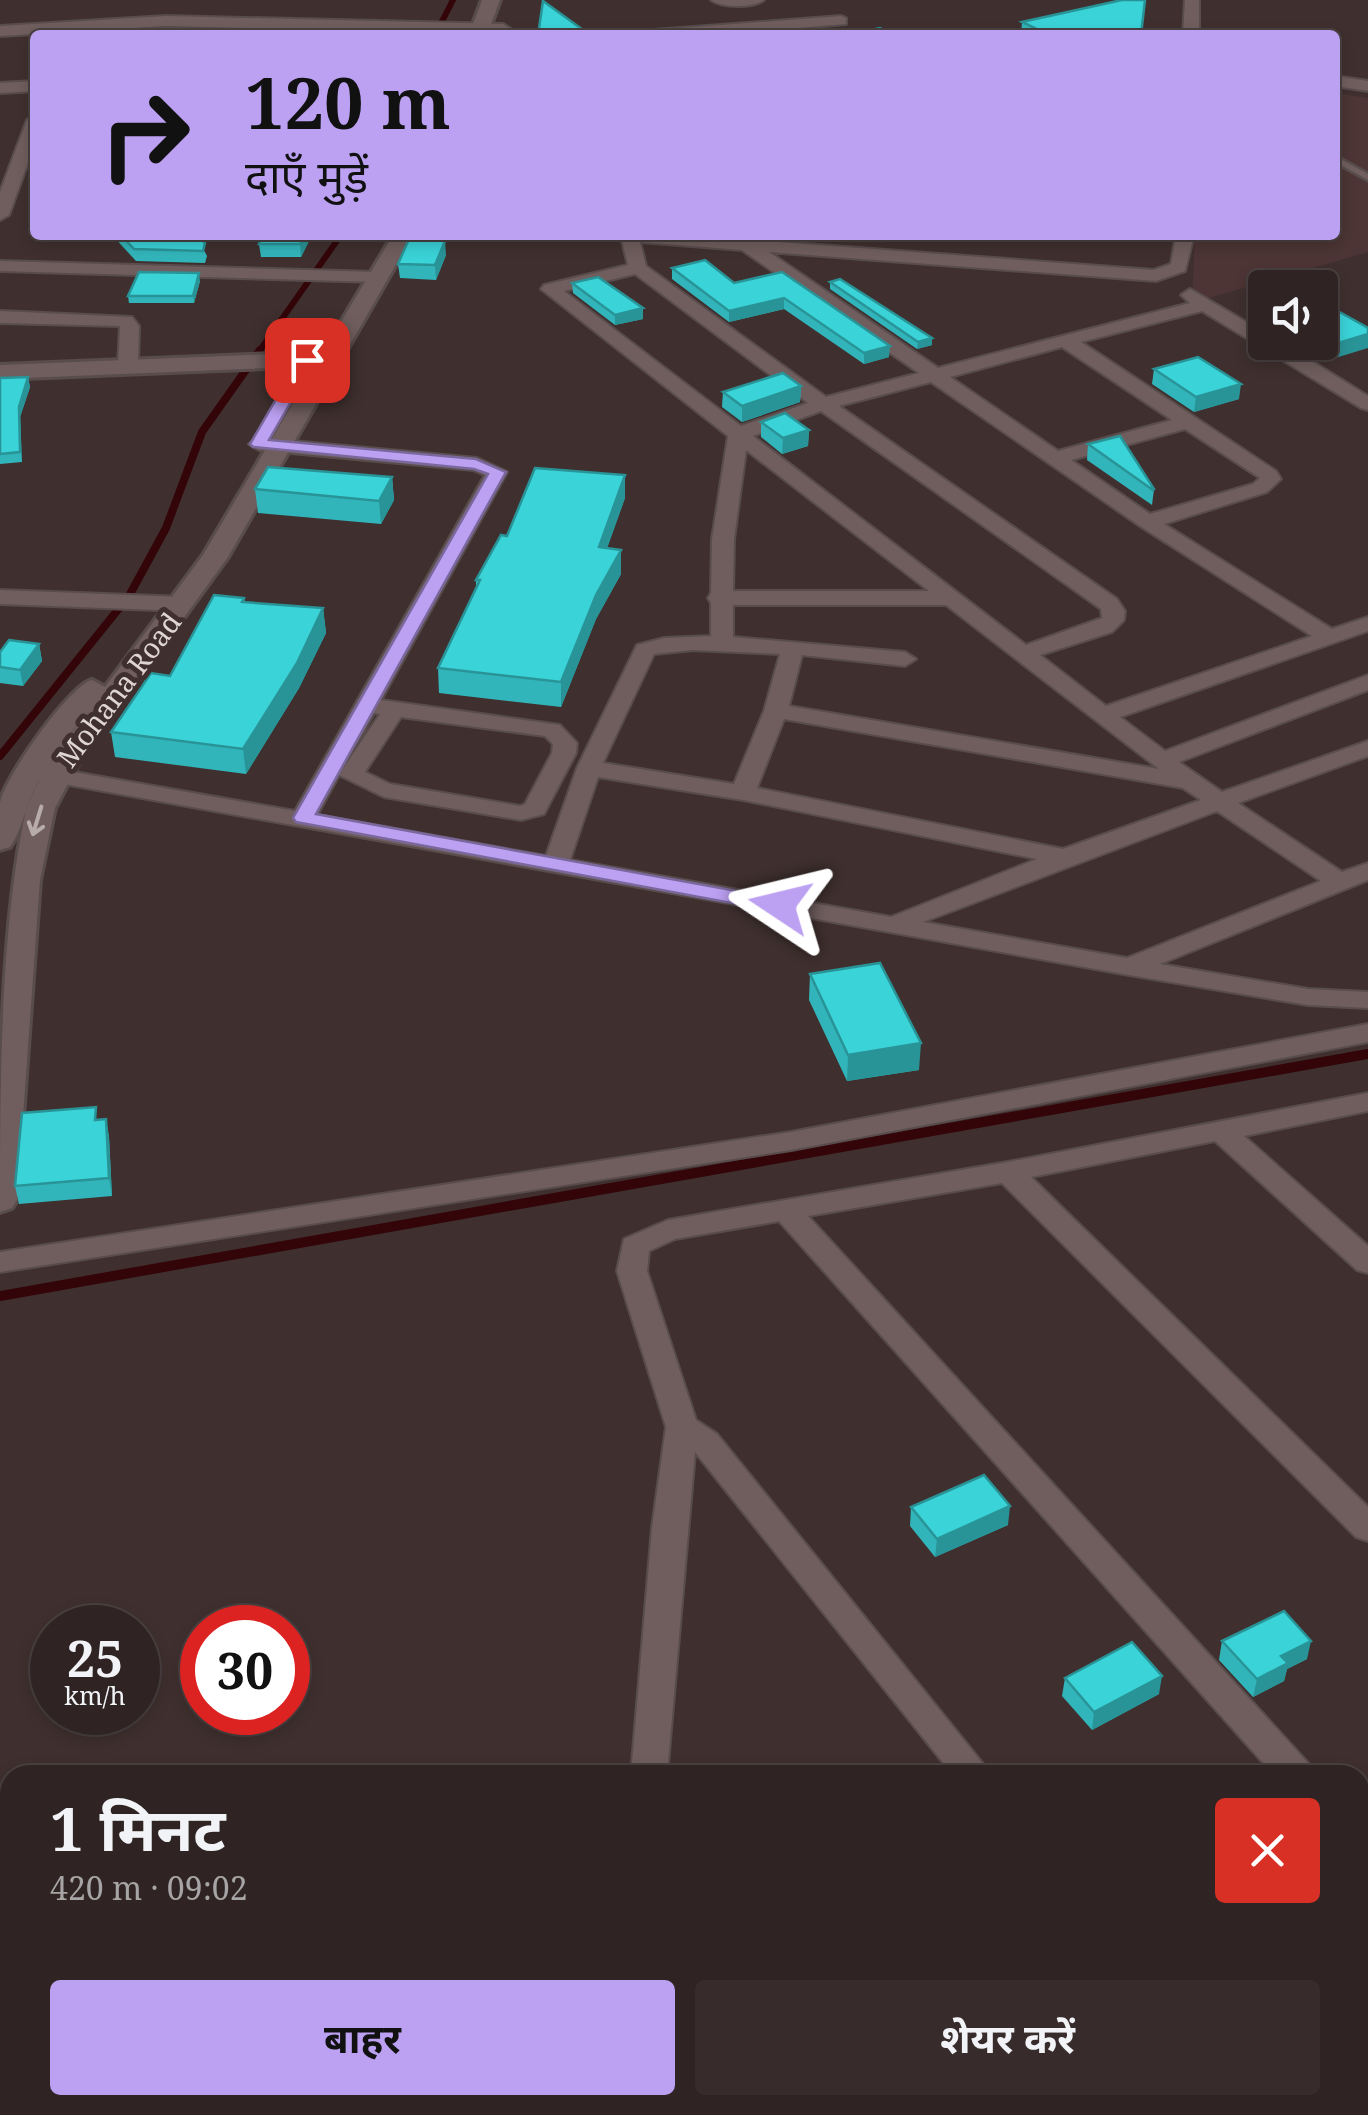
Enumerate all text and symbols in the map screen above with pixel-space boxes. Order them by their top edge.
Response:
text: 120 m [245,54,451,150]
icon: right [80,70,210,200]
text: दाएँ मुड़ें [245,145,368,206]
map controls [1248,270,1338,360]
button: sound [1248,270,1338,360]
pin [265,318,350,403]
icon: arrive [280,333,335,388]
street label: Mohana Road [47,604,189,775]
one-way arrow [27,804,45,836]
position arrow [728,853,832,957]
speed limit sign: 30 [180,1605,310,1735]
text: 25 [67,1624,123,1692]
text: km/h [64,1678,126,1712]
text: 1 मिनट [50,1787,225,1869]
button: close [1215,1798,1320,1903]
text: 420 m · 09:02 [50,1866,248,1909]
button: बाहर [50,1980,675,2095]
button: शेयर करें [695,1980,1320,2095]

